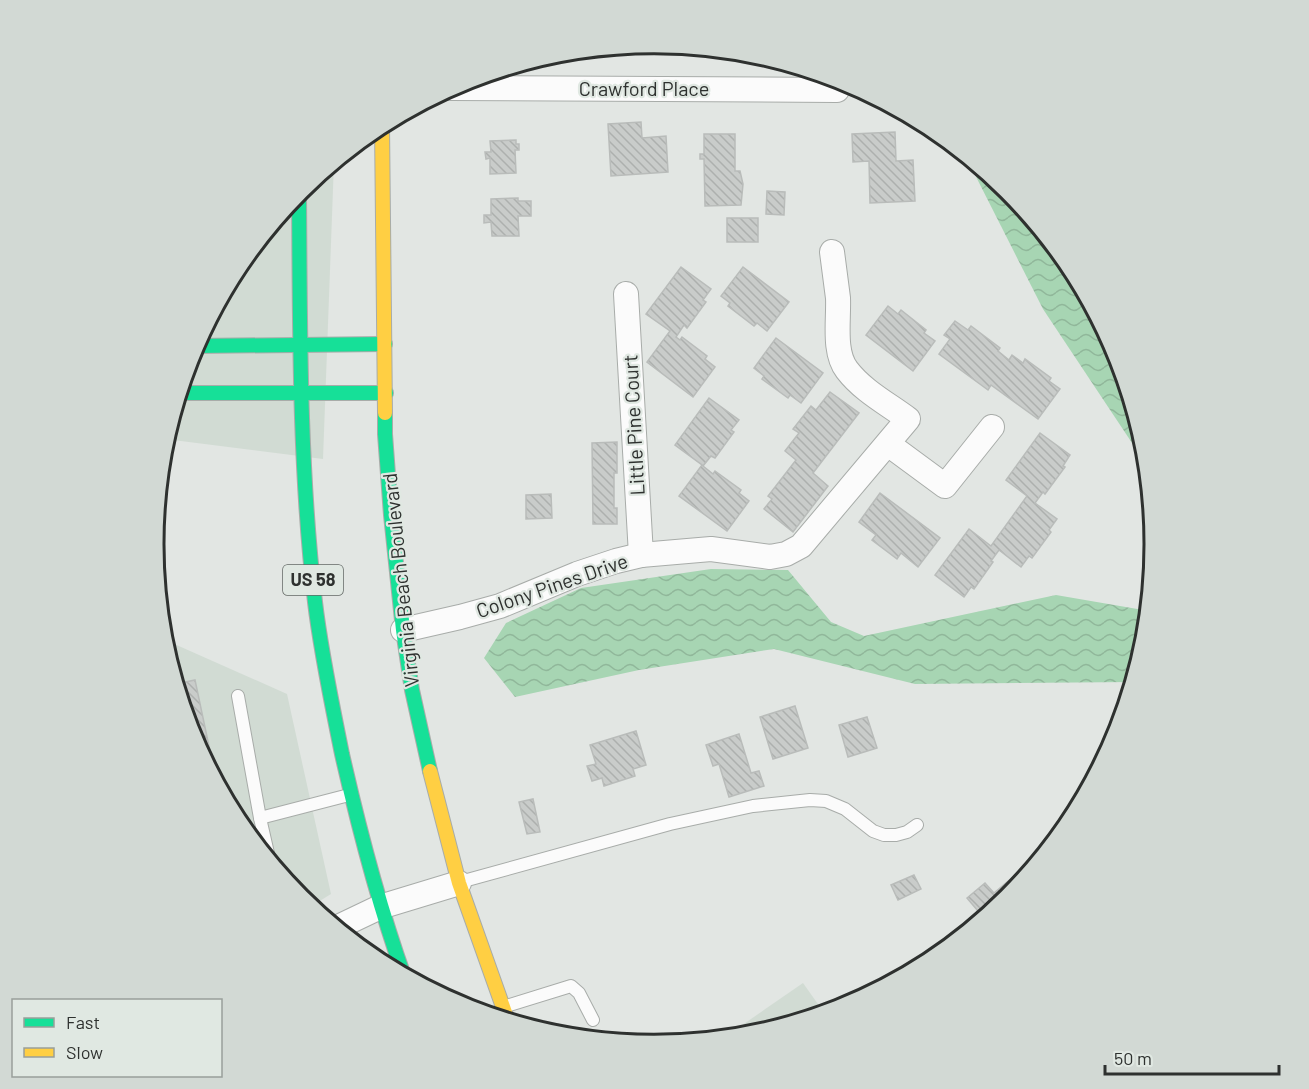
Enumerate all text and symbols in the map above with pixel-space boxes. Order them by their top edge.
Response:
street label: Crawford Place [579,76,709,100]
street label: Little Pine Court [617,354,649,496]
street label: Virginia Beach Boulevard [377,472,423,688]
street label: Colony Pines Drive [473,548,631,622]
road number: US 58 [283,565,343,595]
legend [12,999,222,1077]
text: Fast [66,1011,100,1033]
scale bar [1105,1038,1279,1076]
text: Slow [66,1041,103,1063]
text: 50 m [1114,1047,1152,1069]

